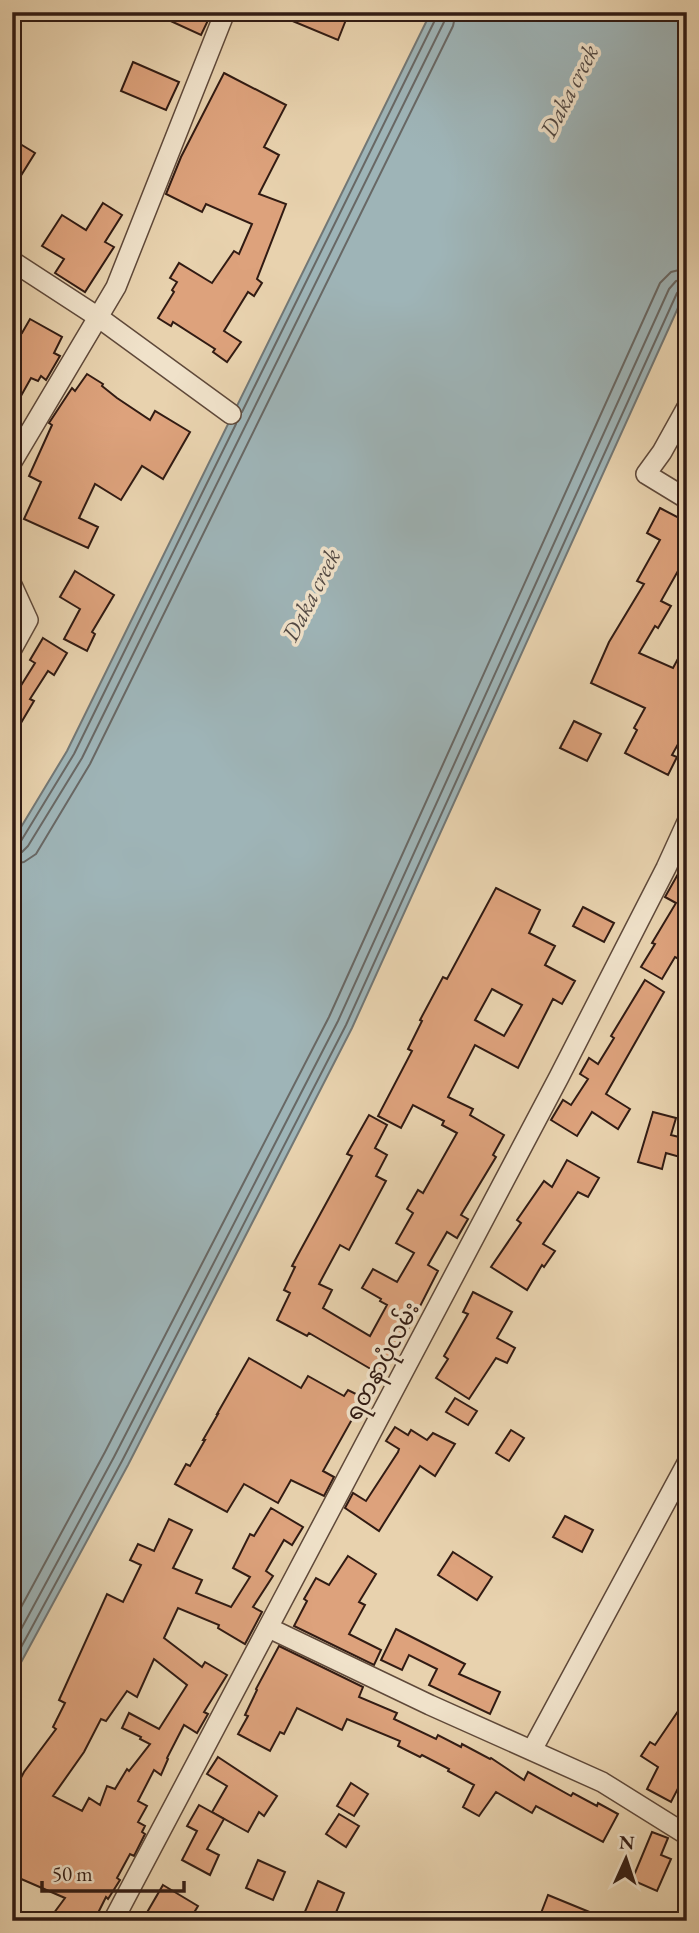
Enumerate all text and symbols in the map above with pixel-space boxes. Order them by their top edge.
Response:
water label: Daka creek [532,39,605,143]
water label: Daka creek [274,543,347,647]
street label: ရတနာပုံလမ်း [337,1296,429,1427]
north arrow [590,1825,660,1895]
text: N [619,1830,636,1855]
scale bar [42,1849,184,1893]
text: 50 m [52,1860,93,1887]

